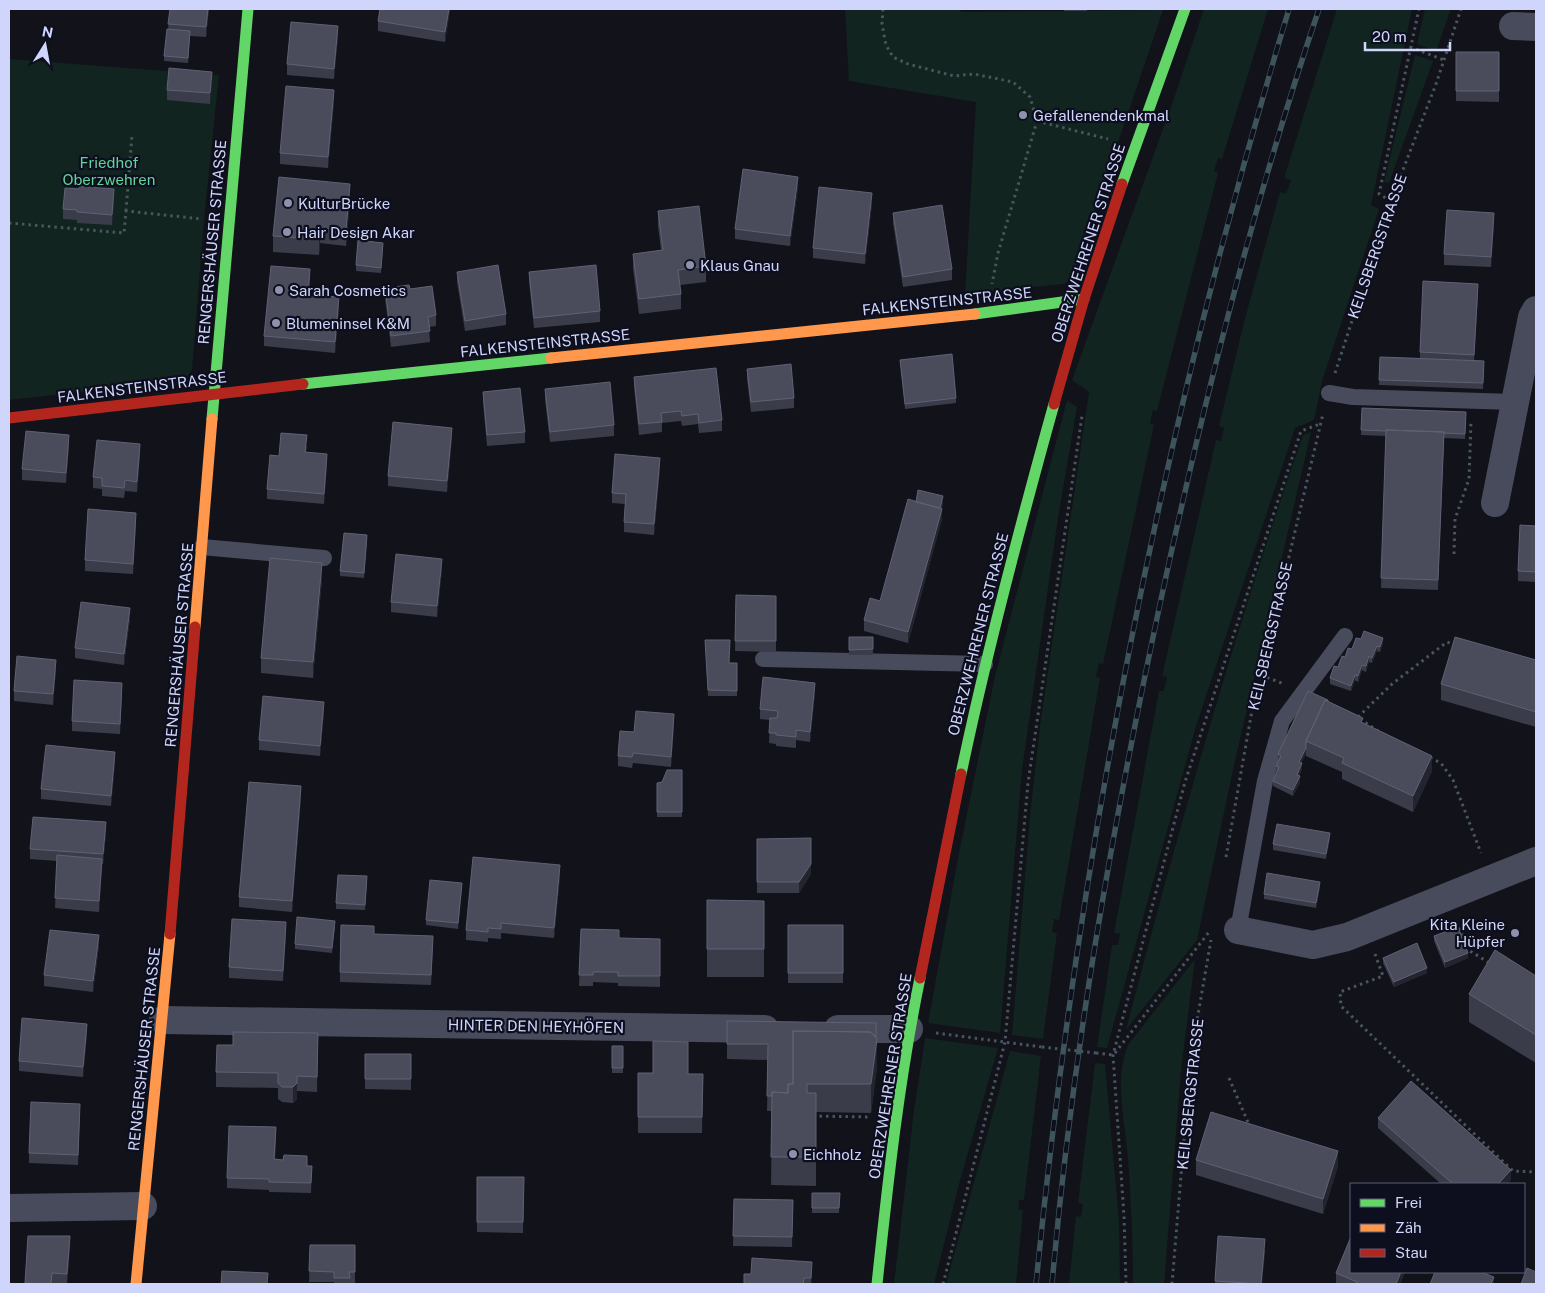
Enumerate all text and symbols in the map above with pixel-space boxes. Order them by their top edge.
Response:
north arrow [20,20,70,70]
scale bar [1365,20,1450,52]
text: N [41,23,54,41]
text: 20 m [1372,28,1407,45]
place label: Gefallenendenkmal [1033,107,1170,124]
marker: Gefallenendenkmal [1017,109,1029,121]
street label: RENGERSHÄUSER STRASSE [194,139,229,345]
street label: OBERZWEHRENER STRASSE [1048,141,1128,345]
park label: Friedhof Oberzwehren [63,154,156,188]
street label: KEILSBERGSTRASSE [1344,171,1410,321]
place label: KulturBrücke [298,195,390,212]
marker: KulturBrücke [282,197,294,209]
place label: Hair Design Akar [297,224,415,241]
marker: Hair Design Akar [281,226,293,238]
place label: Klaus Gnau [700,257,780,274]
marker: Klaus Gnau [684,259,696,271]
place label: Sarah Cosmetics [289,282,406,299]
marker: Sarah Cosmetics [273,284,285,296]
street label: FALKENSTEINSTRASSE [861,284,1033,318]
place label: Blumeninsel K&M [286,315,410,332]
marker: Blumeninsel K&M [270,317,282,329]
street label: FALKENSTEINSTRASSE [459,326,631,360]
street label: FALKENSTEINSTRASSE [56,368,228,406]
street label: OBERZWEHRENER STRASSE [945,531,1011,737]
street label: RENGERSHÄUSER STRASSE [161,542,196,748]
street label: KEILSBERGSTRASSE [1245,560,1295,712]
place label: Kita Kleine Hüpfer [1429,916,1505,950]
marker: Kita Kleine Hüpfer [1509,927,1521,939]
street label: RENGERSHÄUSER STRASSE [124,946,163,1152]
street label: OBERZWEHRENER STRASSE [865,972,915,1180]
street label: HINTER DEN HEYHÖFEN [448,1015,624,1036]
street label: KEILSBERGSTRASSE [1174,1017,1206,1171]
place label: Eichholz [803,1146,862,1163]
marker: Eichholz [787,1148,799,1160]
legend [1350,1183,1525,1273]
text: Frei [1395,1194,1422,1211]
text: Zäh [1395,1219,1422,1236]
text: Stau [1395,1244,1428,1261]

